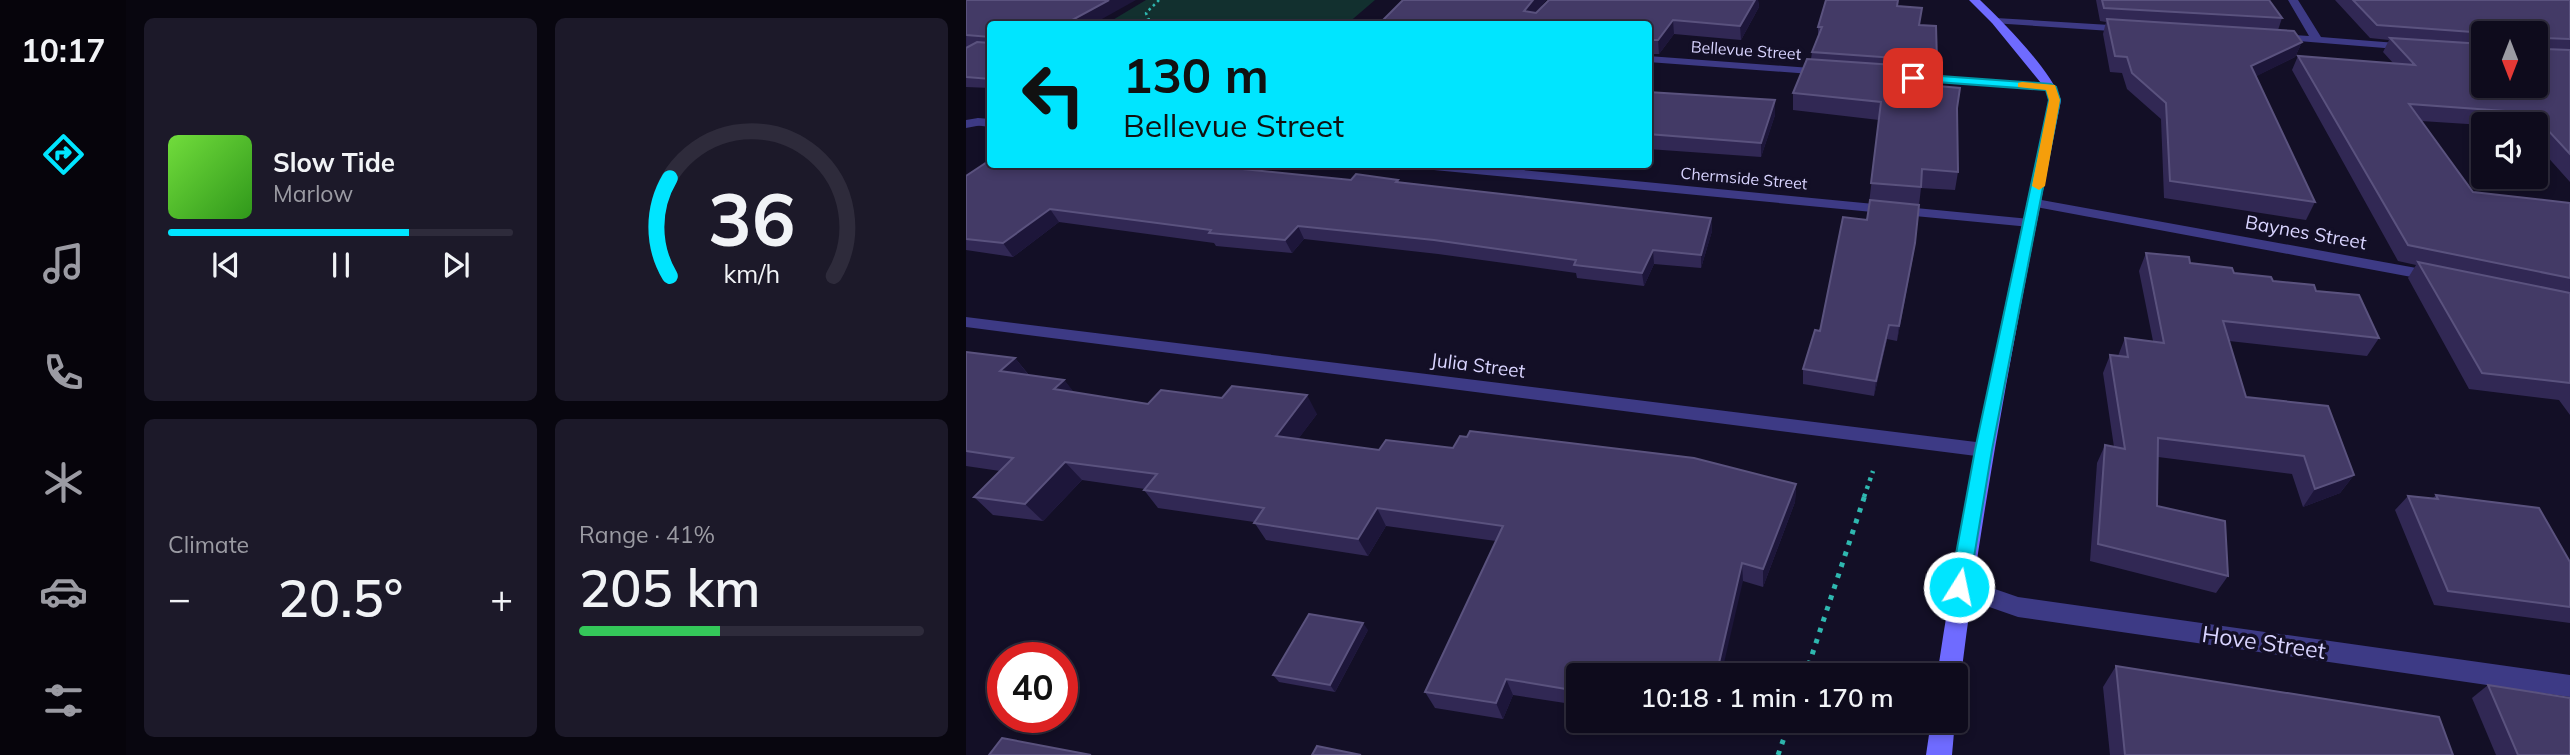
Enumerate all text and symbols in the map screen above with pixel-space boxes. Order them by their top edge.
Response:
north arrow [2471,21,2548,98]
map controls [2471,21,2548,189]
text: 10:17 [21,30,105,70]
street label: Bellevue Street [1690,36,1802,64]
text: 130 m [1123,44,1269,105]
pin [1883,48,1943,108]
icon: left [1008,49,1099,140]
icon: arrive [1894,59,1932,97]
text: Bellevue Street [1123,105,1344,145]
button: sound [2471,112,2548,189]
icon: directions [39,130,88,179]
text: Slow Tide [273,146,395,179]
street label: Chermside Street [1680,162,1809,194]
text: 36 [708,173,795,264]
text: Marlow [273,179,353,208]
street label: Baynes Street [2243,210,2369,255]
icon: music [39,239,88,288]
icon: previous [207,246,245,284]
icon: pause [322,246,360,284]
icon: next [437,246,475,284]
text: km/h [723,258,780,289]
street label: Julia Street [1429,347,1527,383]
icon: phone [39,348,88,397]
icon: climate [39,458,88,507]
text: Range · 41% [579,520,715,549]
text: Climate [168,530,249,559]
position arrow [1922,550,1996,624]
text: 205 km [579,555,760,620]
text: 20.5° [278,565,403,630]
icon: car [39,567,88,616]
text: − [168,574,191,622]
text: + [490,574,513,622]
street label: Hove Street [2200,619,2328,665]
speed limit sign: 40 [987,642,1078,733]
icon: filters [39,676,88,725]
text: 10:18 · 1 min · 170 m [1640,681,1894,714]

